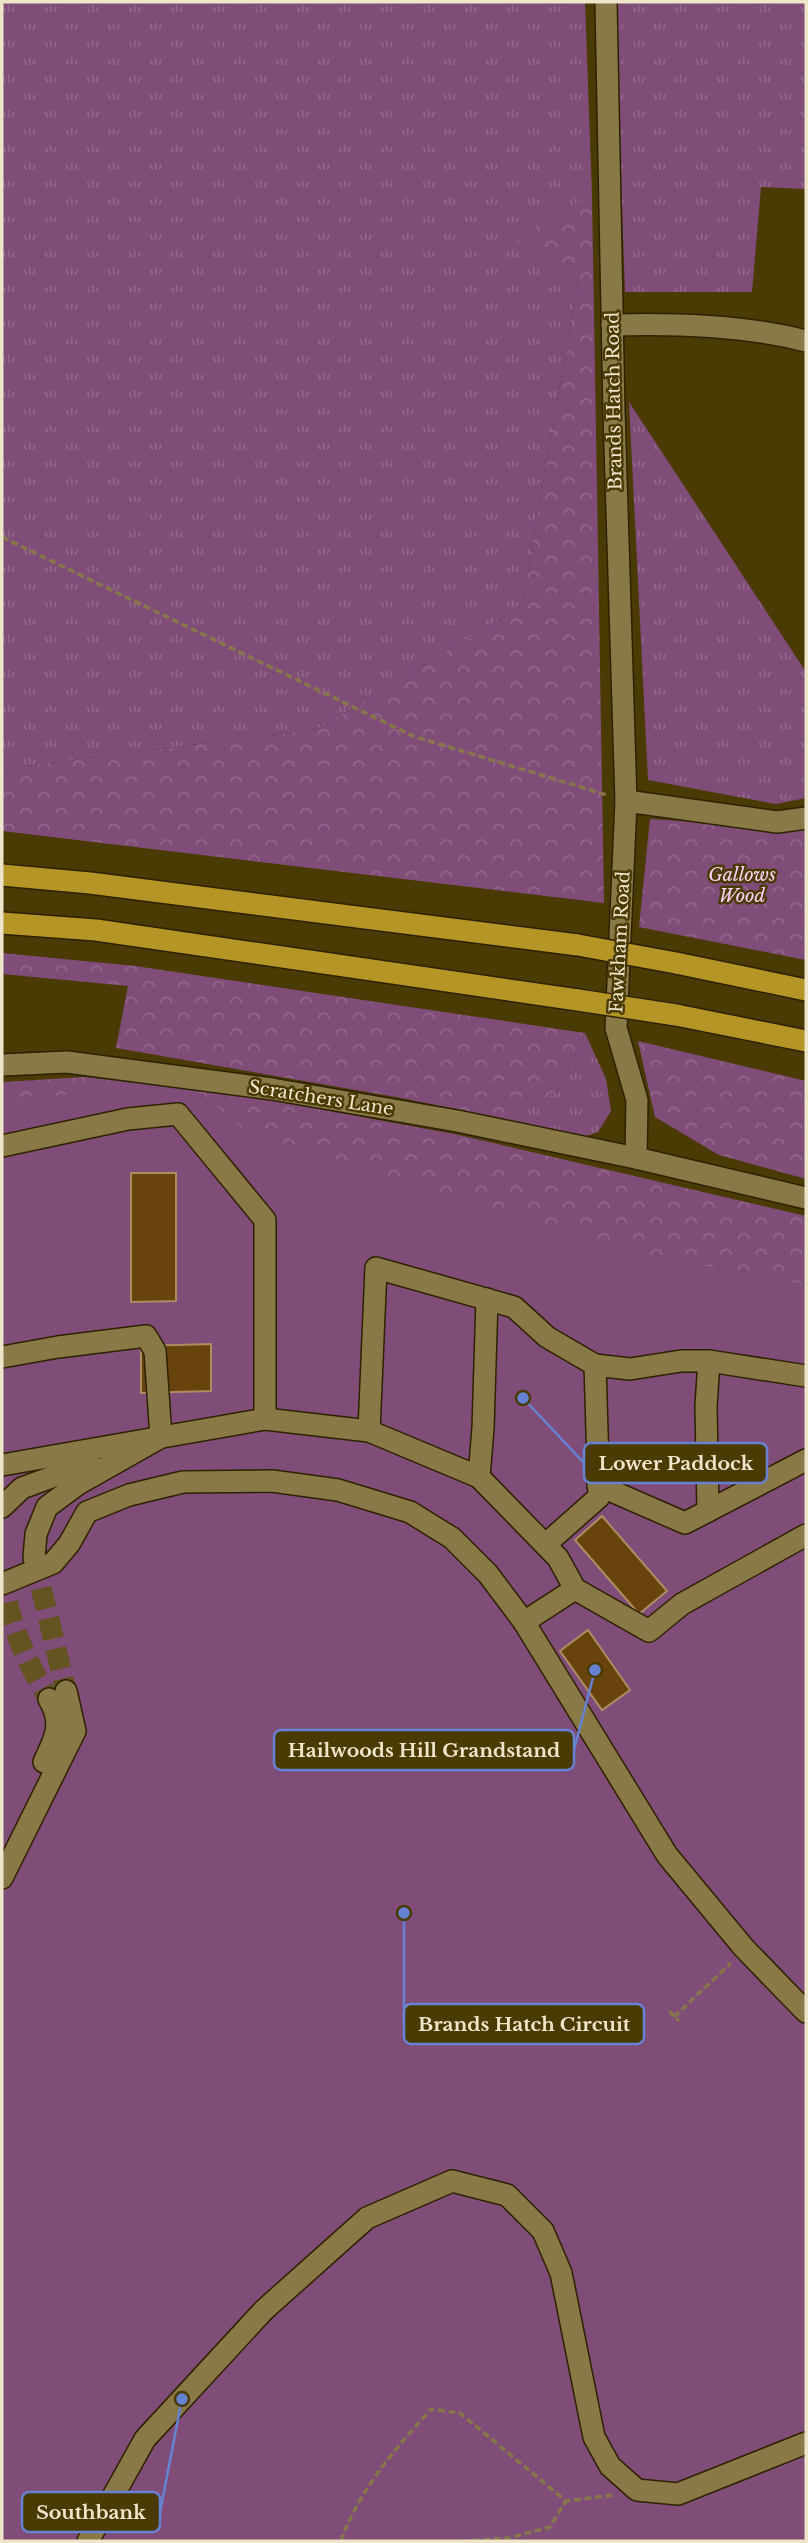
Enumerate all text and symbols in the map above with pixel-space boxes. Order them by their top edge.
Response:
street label: Brands Hatch Road [601,311,627,491]
park label: Gallows Wood [708,864,776,907]
street label: Fawkham Road [605,870,635,1014]
street label: Scratchers Lane [247,1076,395,1120]
callout: Lower Paddock [584,1443,767,1483]
text: Lower Paddock [599,1452,754,1475]
callout: Hailwoods Hill Grandstand [274,1730,574,1770]
text: Hailwoods Hill Grandstand [288,1739,560,1762]
callout: Brands Hatch Circuit [404,2004,644,2044]
text: Brands Hatch Circuit [418,2013,631,2036]
callout: Southbank [22,2492,160,2532]
text: Southbank [36,2501,146,2524]

